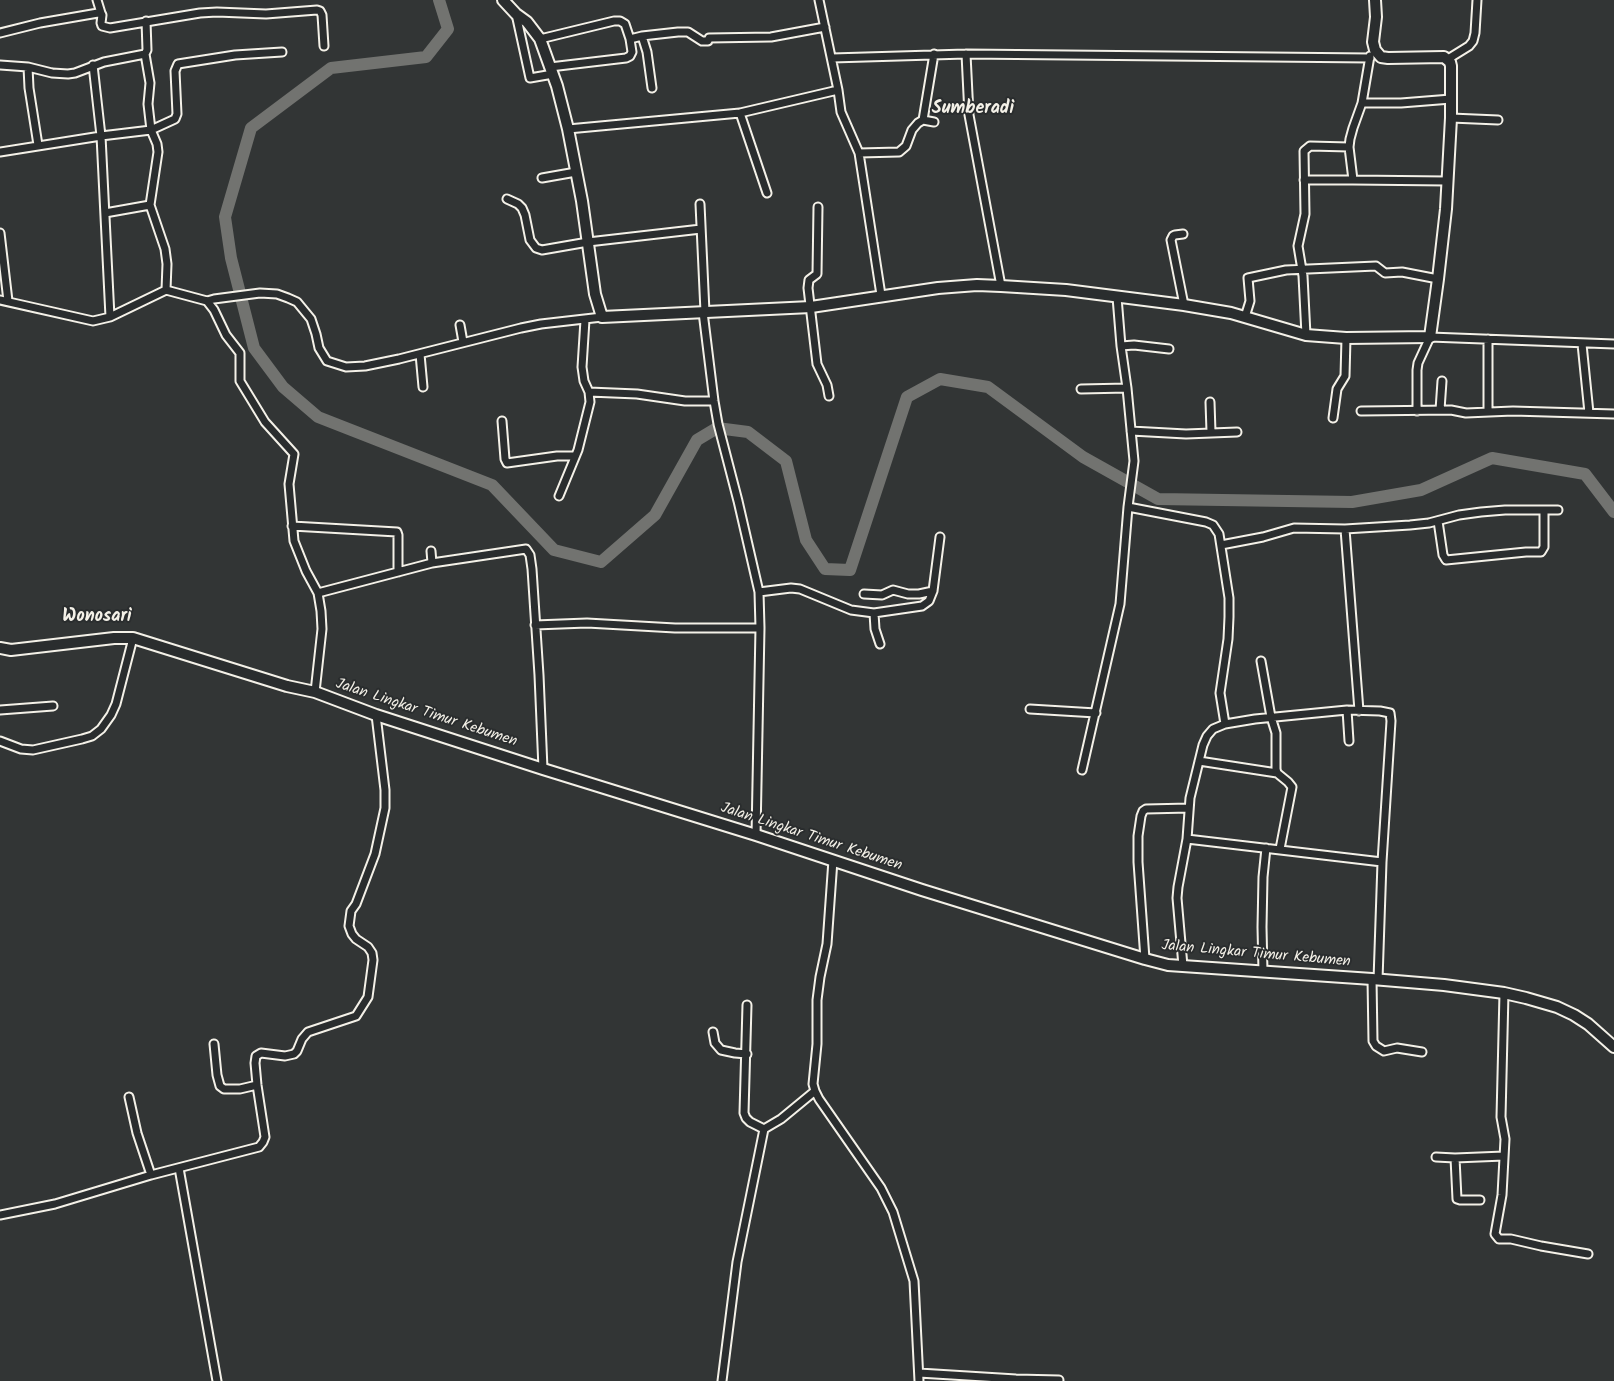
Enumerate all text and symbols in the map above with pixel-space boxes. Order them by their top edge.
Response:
district label: Sumberadi [932,99,1014,121]
district label: Wonosari [62,607,132,629]
street label: Jalan Lingkar Timur Kebumen [333,676,519,752]
street label: Jalan Lingkar Timur Kebumen [718,800,904,876]
street label: Jalan Lingkar Timur Kebumen [1161,938,1351,972]

